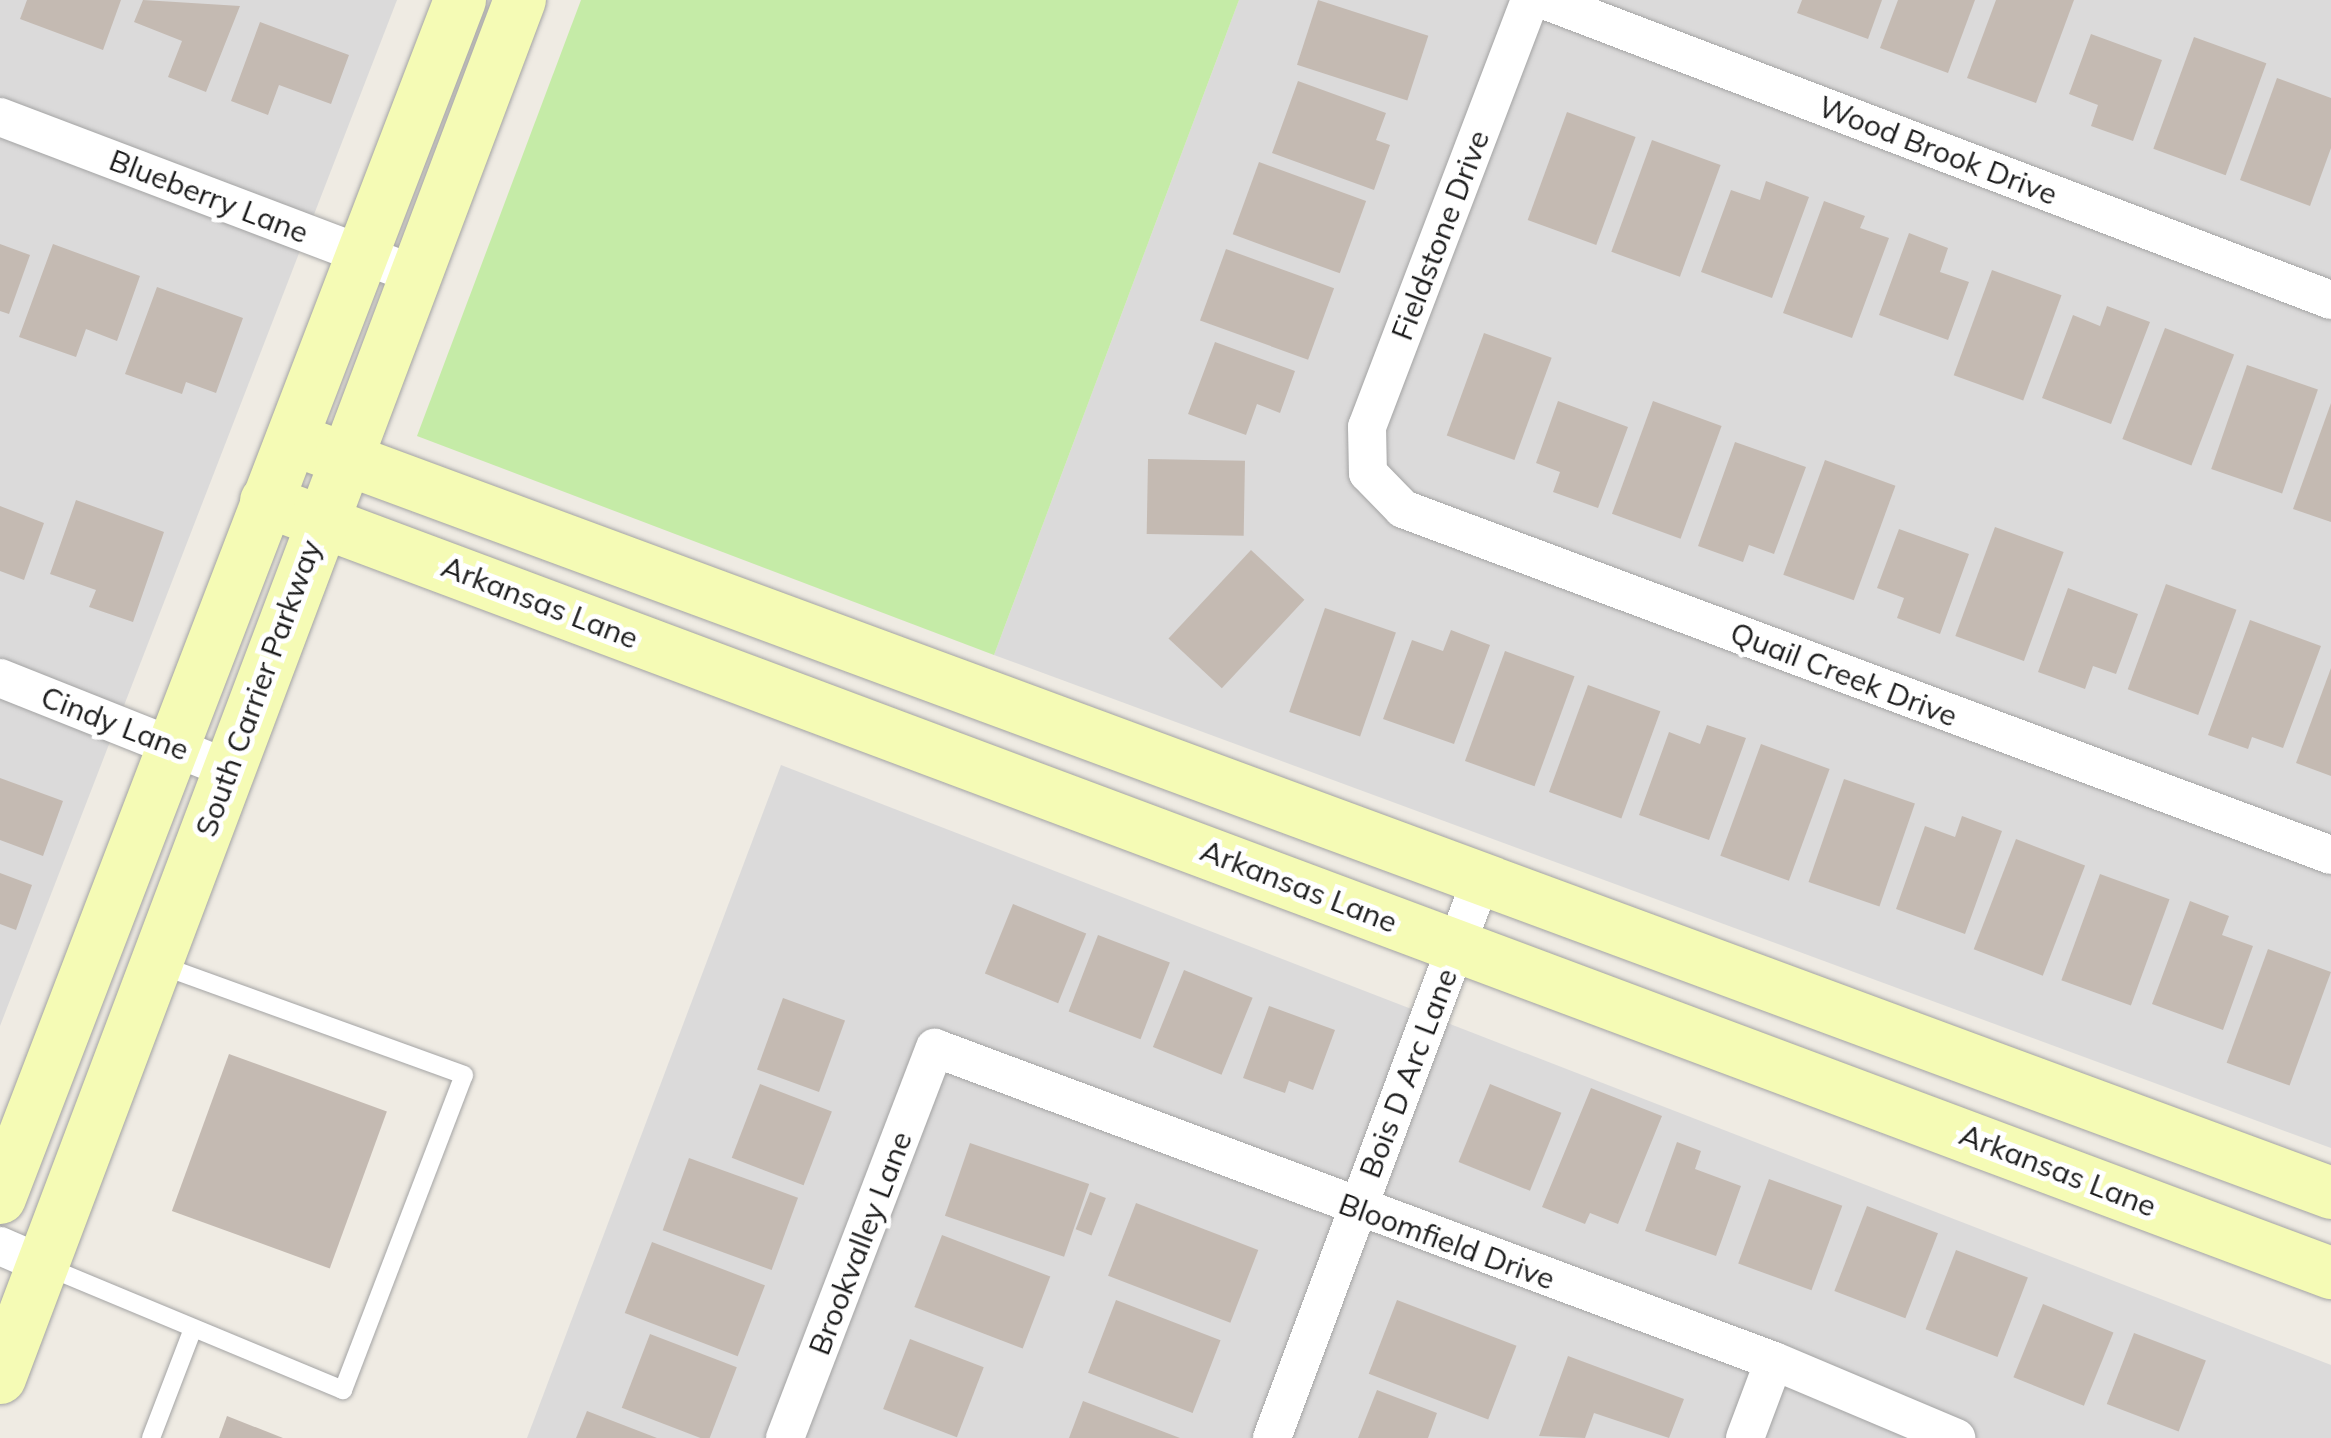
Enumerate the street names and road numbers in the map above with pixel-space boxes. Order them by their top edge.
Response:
street label: Wood Brook Drive [1814,88,2062,212]
street label: Fieldstone Drive [1383,125,1497,345]
street label: Blueberry Lane [104,142,314,250]
street label: South Carrier Parkway [188,535,328,841]
street label: Arkansas Lane [437,548,643,656]
street label: Quail Creek Drive [1725,614,1963,734]
street label: Cindy Lane [36,678,194,768]
street label: Arkansas Lane [1196,832,1402,940]
street label: Bois D Arc Lane [1352,963,1464,1183]
street label: Arkansas Lane [1955,1116,2161,1224]
street label: Brookvalley Lane [801,1126,919,1360]
street label: Bloomfield Drive [1334,1185,1560,1297]

